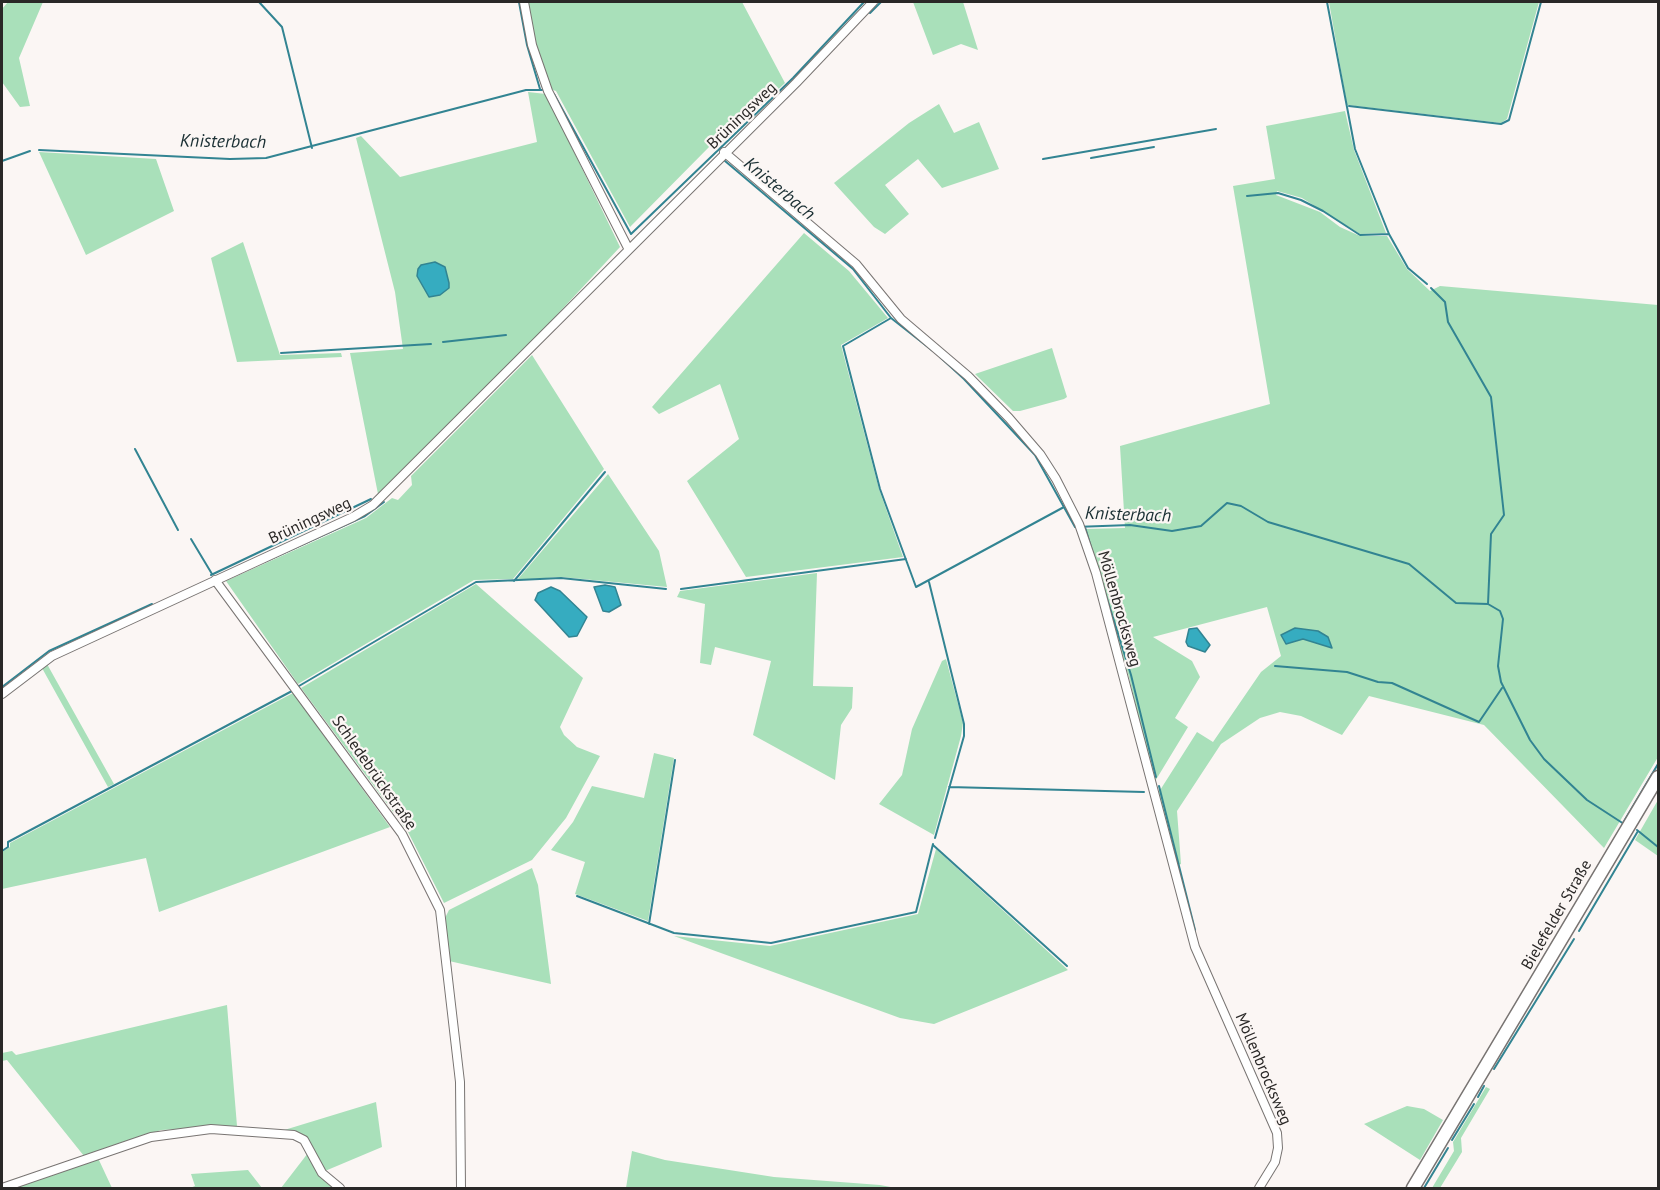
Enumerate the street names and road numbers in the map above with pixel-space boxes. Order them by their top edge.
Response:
street label: Brüningsweg [703,78,781,154]
street label: Brüningsweg [266,494,354,548]
street label: Möllenbrocksweg [1093,549,1145,669]
street label: Schledebrückstraße [328,712,420,834]
street label: Bielefelder Straße [1518,857,1596,973]
street label: Möllenbrocksweg [1231,1010,1295,1128]

